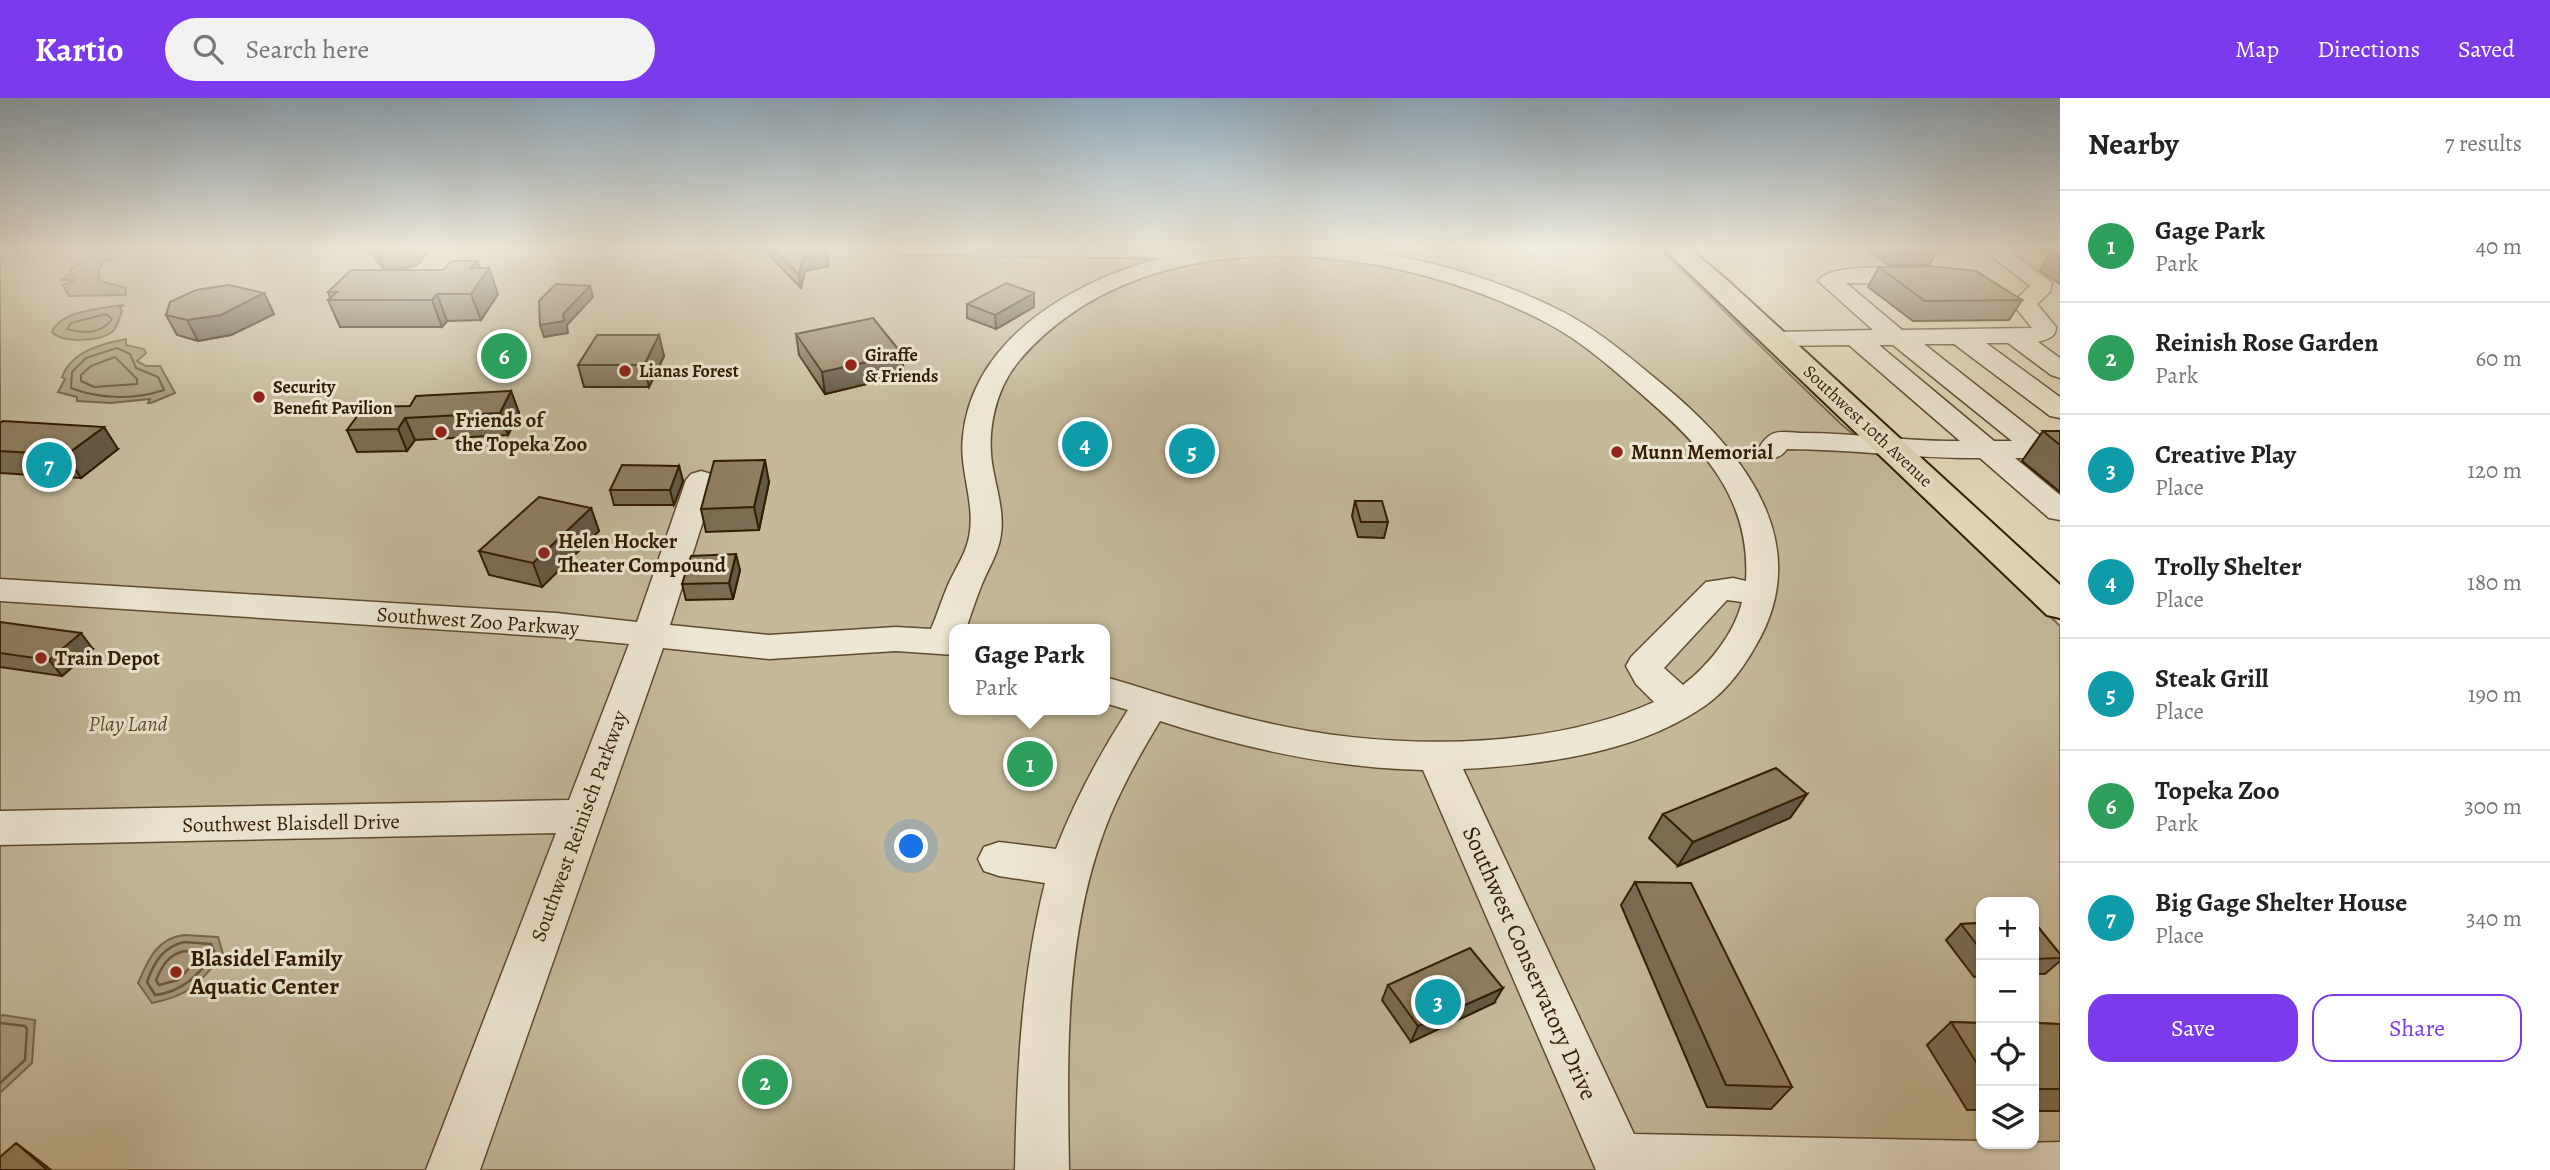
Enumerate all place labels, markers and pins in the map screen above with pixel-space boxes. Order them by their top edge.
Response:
pin: 6 [481,330,527,382]
place label: Giraffe & Friends [865,343,938,388]
marker: Giraffe & Friends [843,357,859,373]
place label: Lianas Forest [639,359,739,383]
marker: Lianas Forest [617,363,633,379]
place label: Security Benefit Pavilion [273,375,393,420]
marker: Security Benefit Pavilion [251,389,267,405]
place label: Friends of the Topeka Zoo [455,406,587,458]
pin: 4 [1062,418,1108,470]
marker: Friends of the Topeka Zoo [433,424,449,440]
pin: 5 [1169,425,1215,477]
place label: Munn Memorial [1631,438,1773,466]
pin: 7 [26,439,72,491]
marker: Munn Memorial [1609,444,1625,460]
place label: Helen Hocker Theater Compound [558,527,727,579]
marker: Helen Hocker Theater Compound [536,545,552,561]
place label: Train Depot [55,644,160,672]
marker: Train Depot [33,650,49,666]
pin: 1 [1007,738,1053,790]
place label: Blasidel Family Aquatic Center [189,942,343,1002]
marker: Blasidel Family Aquatic Center [168,964,184,980]
pin: 3 [1415,976,1461,1028]
pin: 2 [742,1056,788,1108]

